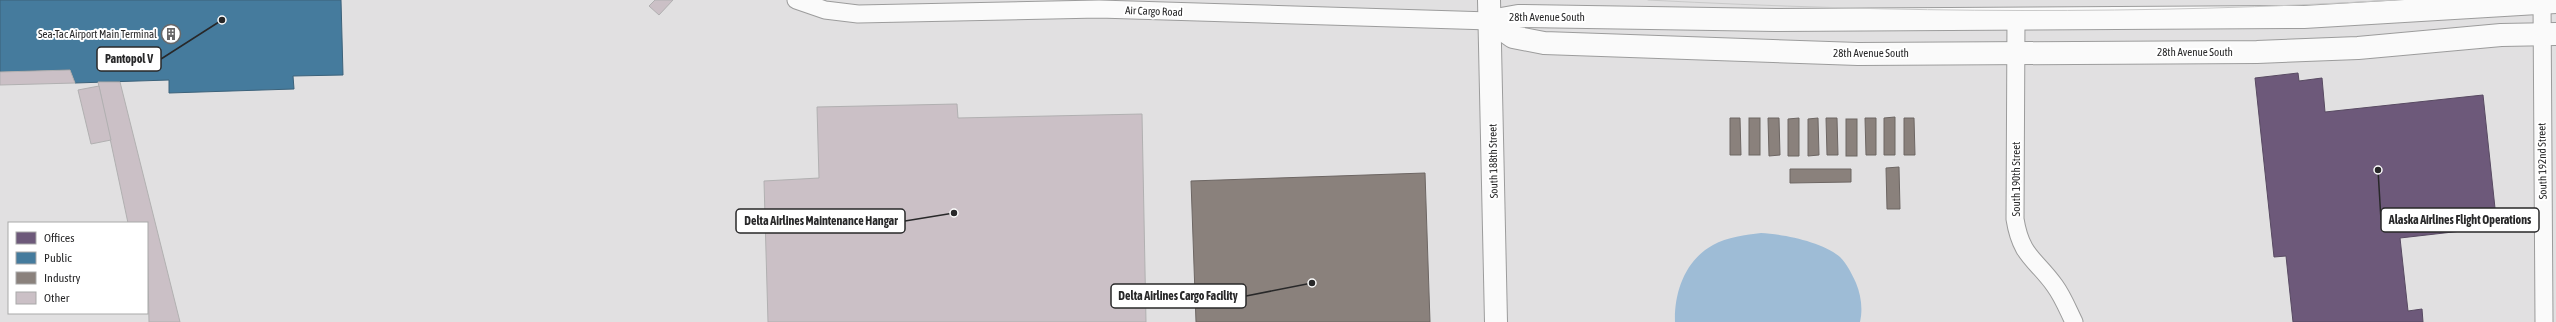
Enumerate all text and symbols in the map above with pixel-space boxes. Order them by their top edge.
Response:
street label: Air Cargo Road [1125,4,1183,18]
street label: 28th Avenue South [1509,11,1585,23]
building icon: Sea-Tac Airport Main Terminal [160,23,182,45]
place label: Sea-Tac Airport Main Terminal [38,28,157,40]
street label: 28th Avenue South [2157,46,2233,58]
callout: Pantopol V [97,47,161,71]
street label: 28th Avenue South [1833,47,1909,59]
text: Pantopol V [105,52,153,66]
street label: South 192nd Street [2535,122,2549,200]
street label: South 188th Street [1486,124,1500,198]
street label: South 190th Street [2010,142,2022,216]
callout: Alaska Airlines Flight Operations [2381,208,2539,232]
callout: Delta Airlines Maintenance Hangar [736,209,905,233]
text: Alaska Airlines Flight Operations [2388,213,2532,227]
text: Delta Airlines Maintenance Hangar [744,214,898,228]
legend [8,222,148,314]
text: Offices [44,231,74,245]
text: Public [44,251,72,265]
text: Industry [44,271,81,285]
callout: Delta Airlines Cargo Facility [1111,284,1246,308]
text: Delta Airlines Cargo Facility [1118,289,1238,303]
text: Other [44,291,70,305]

